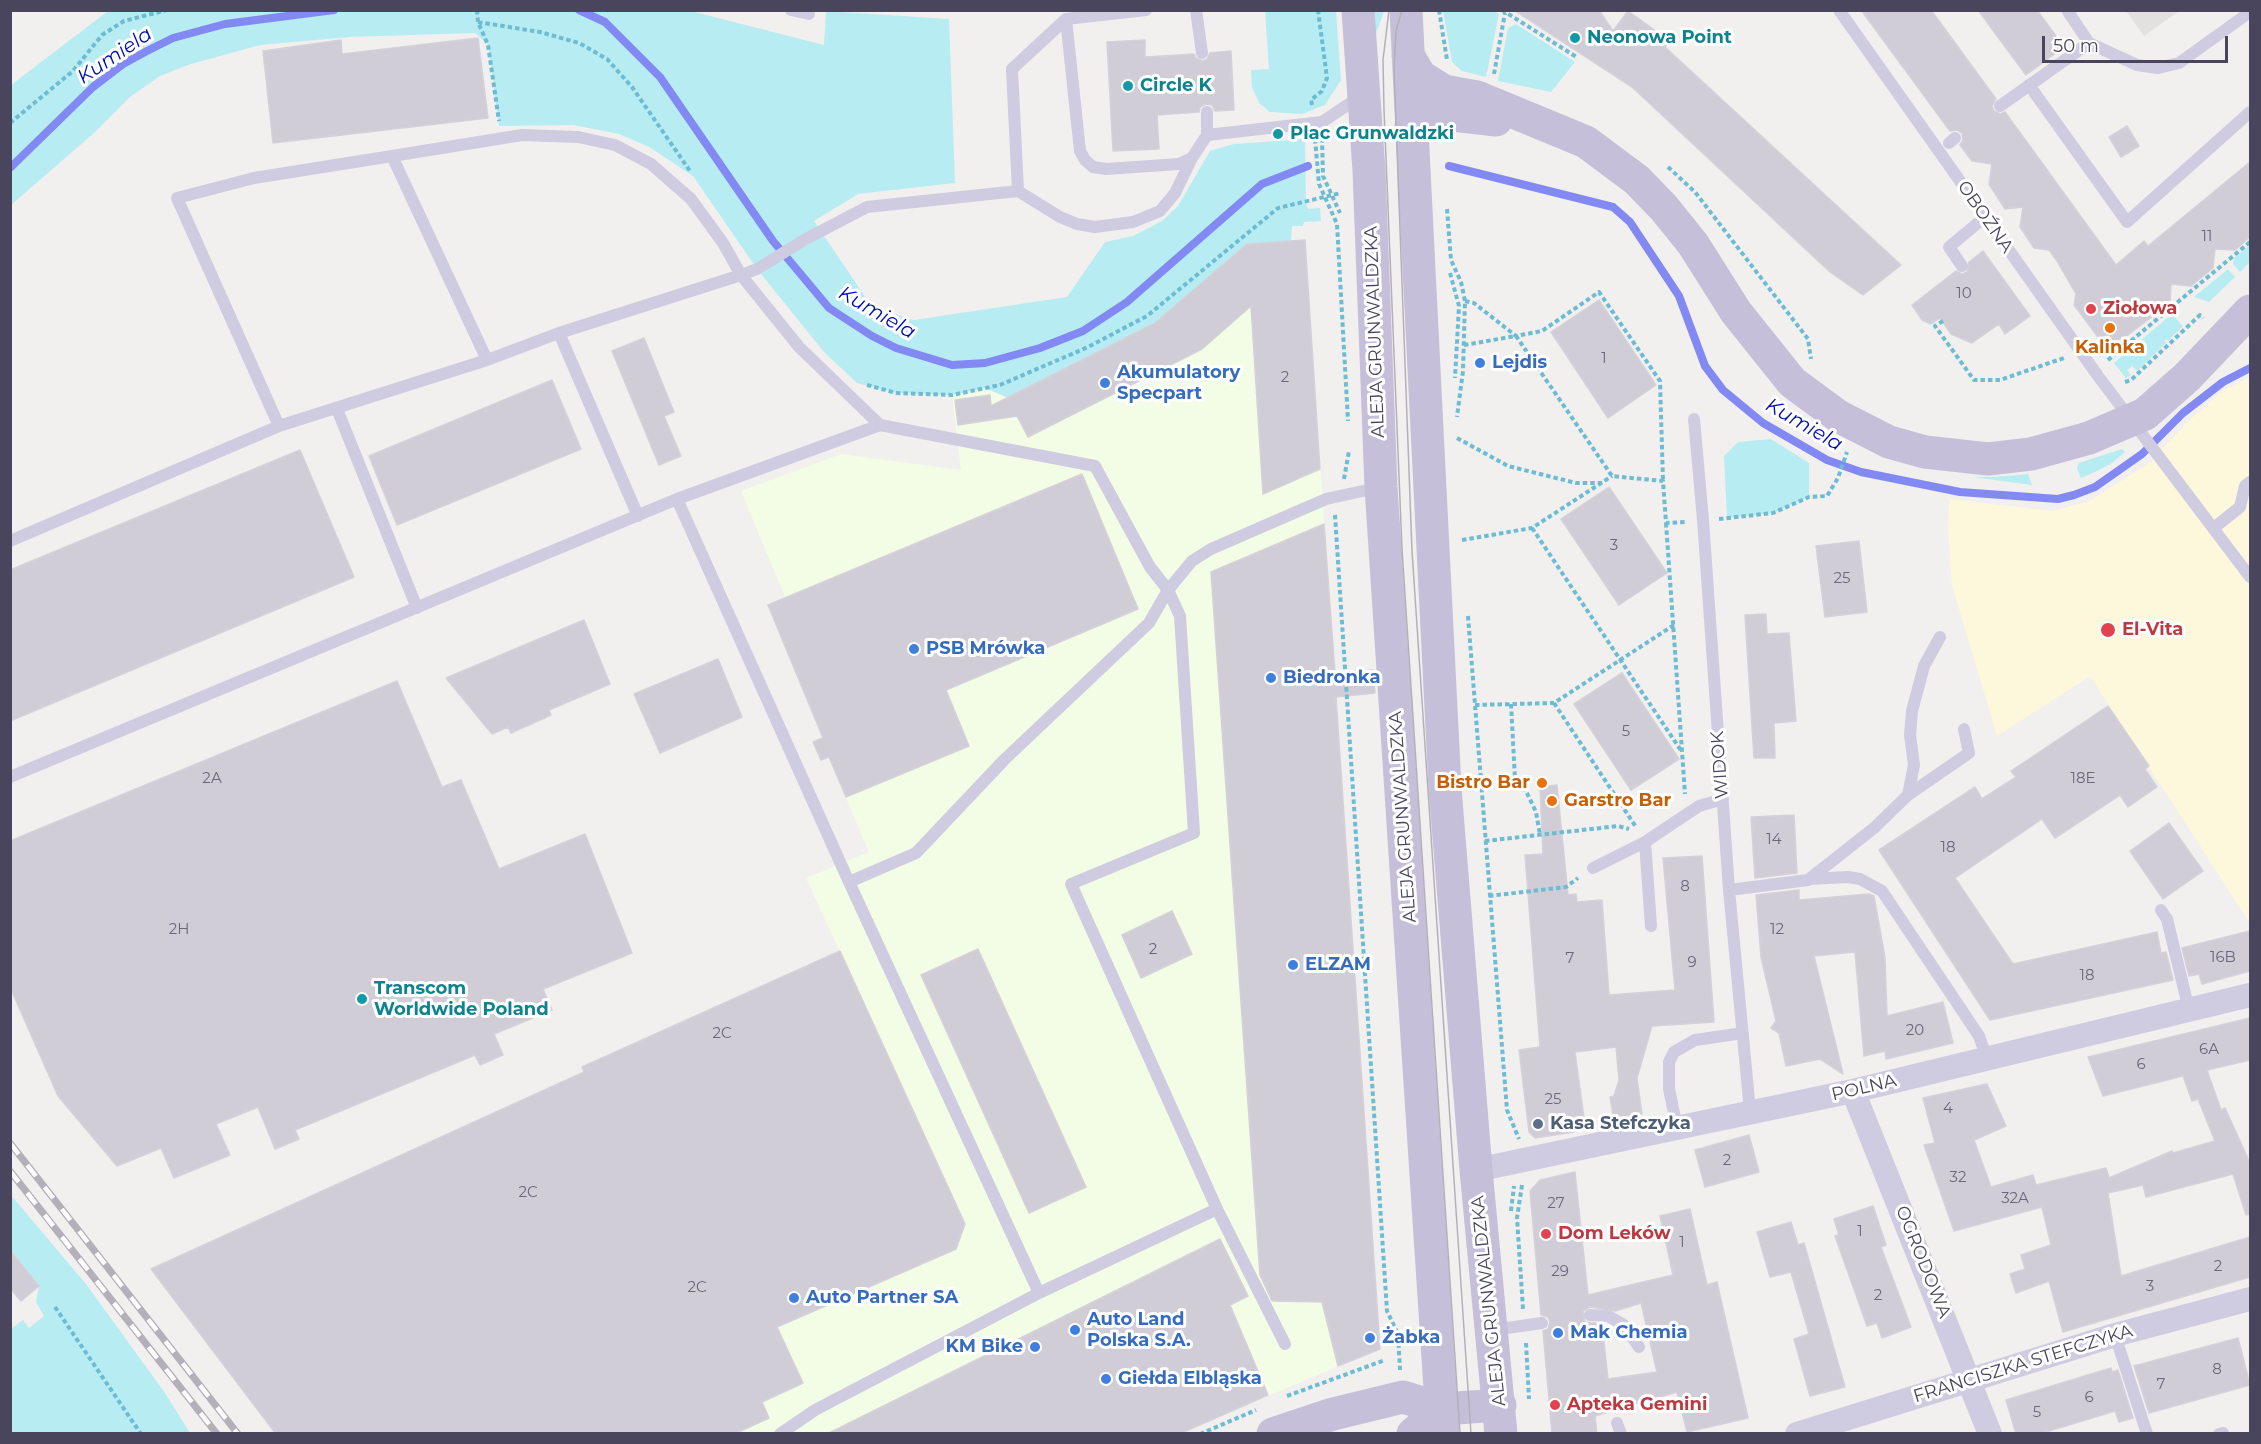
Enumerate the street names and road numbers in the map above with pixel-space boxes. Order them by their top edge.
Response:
street label: OBOŹNA [1952,177,2018,257]
street label: ALEJA GRUNWALDZKA [1361,226,1389,438]
street label: ALEJA GRUNWALDZKA [1385,711,1421,923]
street label: WIDOK [1707,730,1733,800]
street label: POLNA [1829,1070,1899,1106]
street label: ALEJA GRUNWALDZKA [1467,1194,1511,1408]
street label: OGRODOWA [1891,1203,1955,1321]
street label: FRANCISZKA STEFCZYKA [1911,1320,2135,1408]

